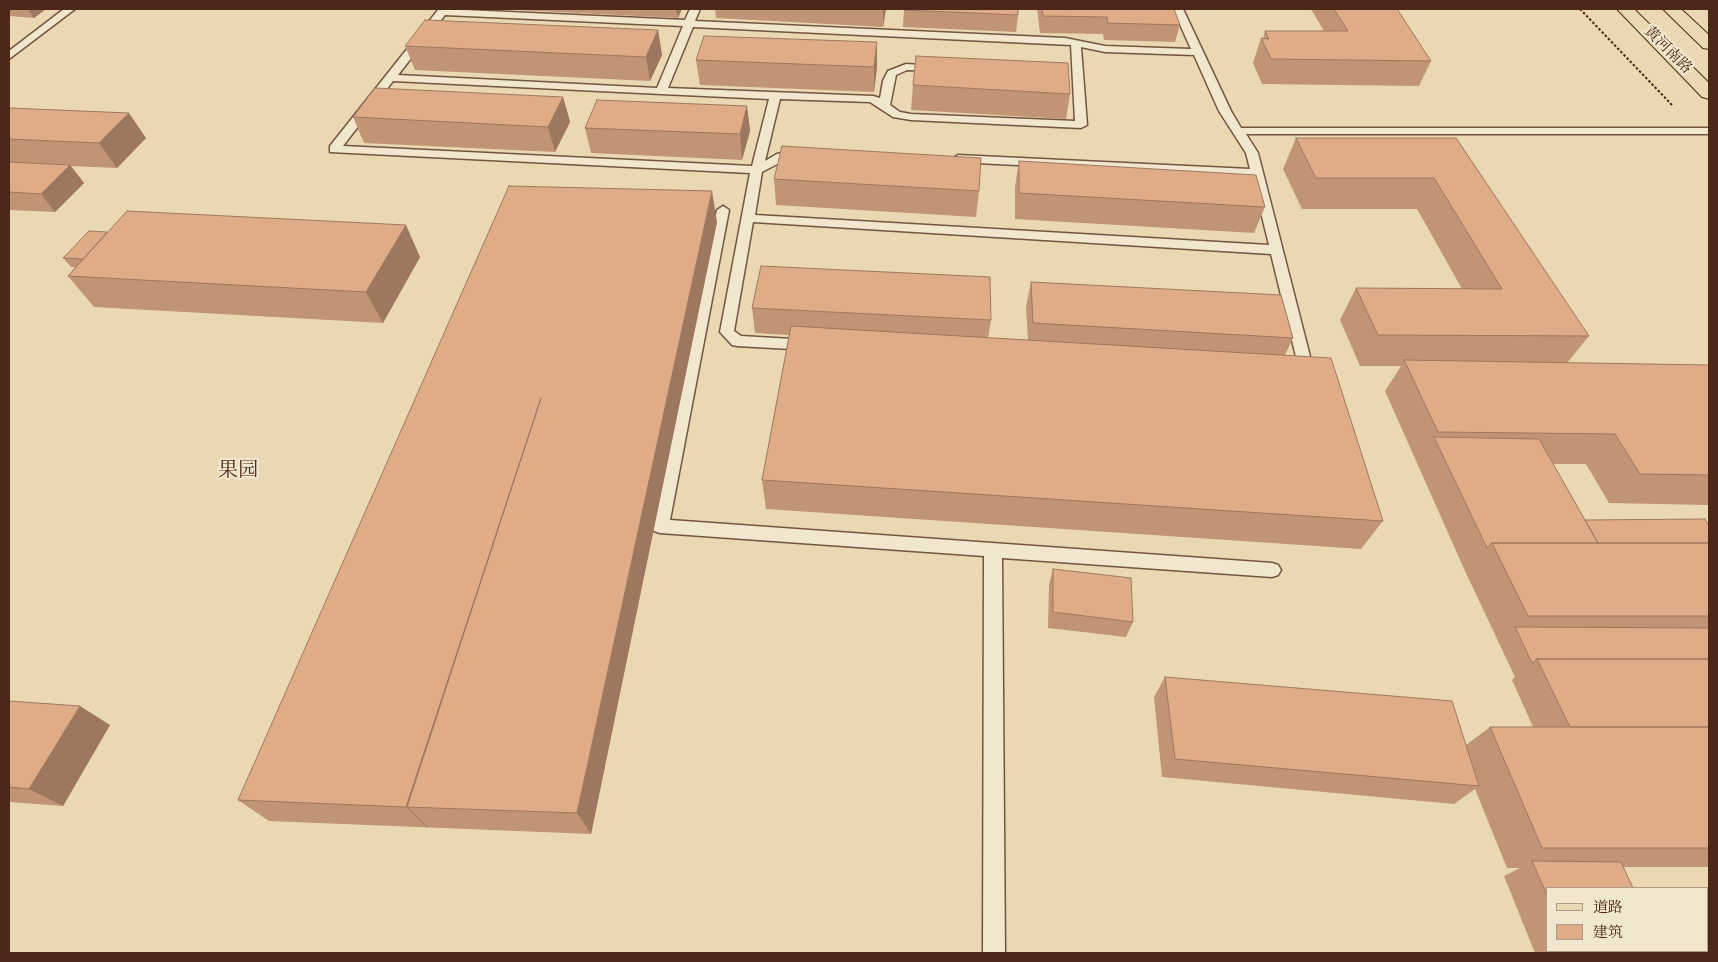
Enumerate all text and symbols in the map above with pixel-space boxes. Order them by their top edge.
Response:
street label: 黄河南路 [1639,23,1695,79]
district label: 果园 [218,460,258,484]
legend [1546,887,1708,952]
text: 道路 [1593,898,1623,919]
text: 建筑 [1593,923,1623,944]

